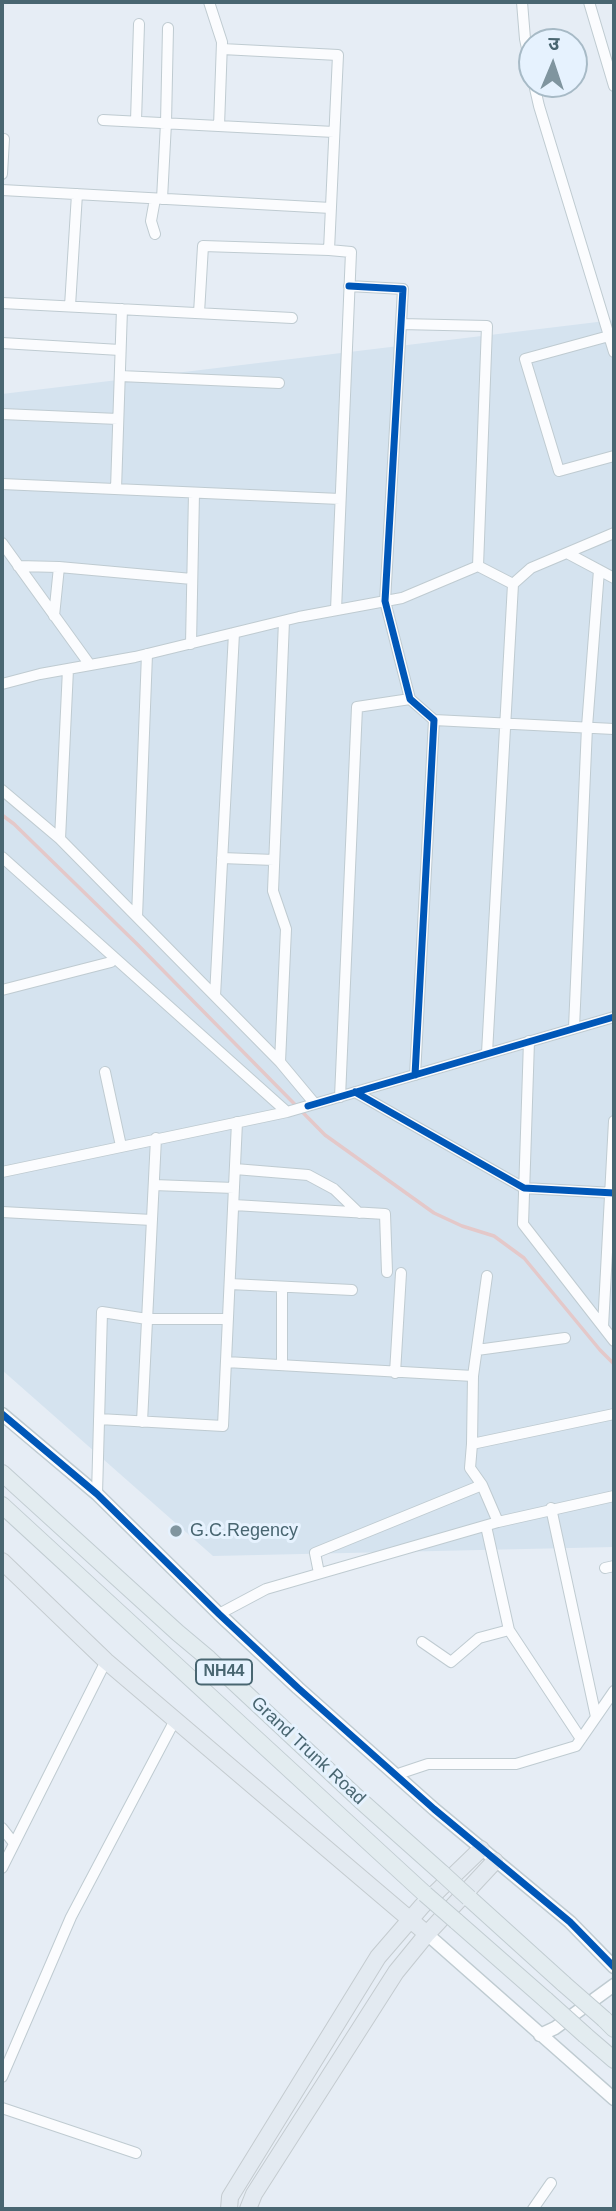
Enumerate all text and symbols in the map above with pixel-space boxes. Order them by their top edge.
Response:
north arrow [518,28,588,98]
text: उ [548,33,560,54]
place label: G.C.Regency [190,1520,298,1542]
marker: G.C.Regency [168,1523,184,1539]
road number: NH44 [196,1660,252,1684]
street label: Grand Trunk Road [246,1692,370,1810]

